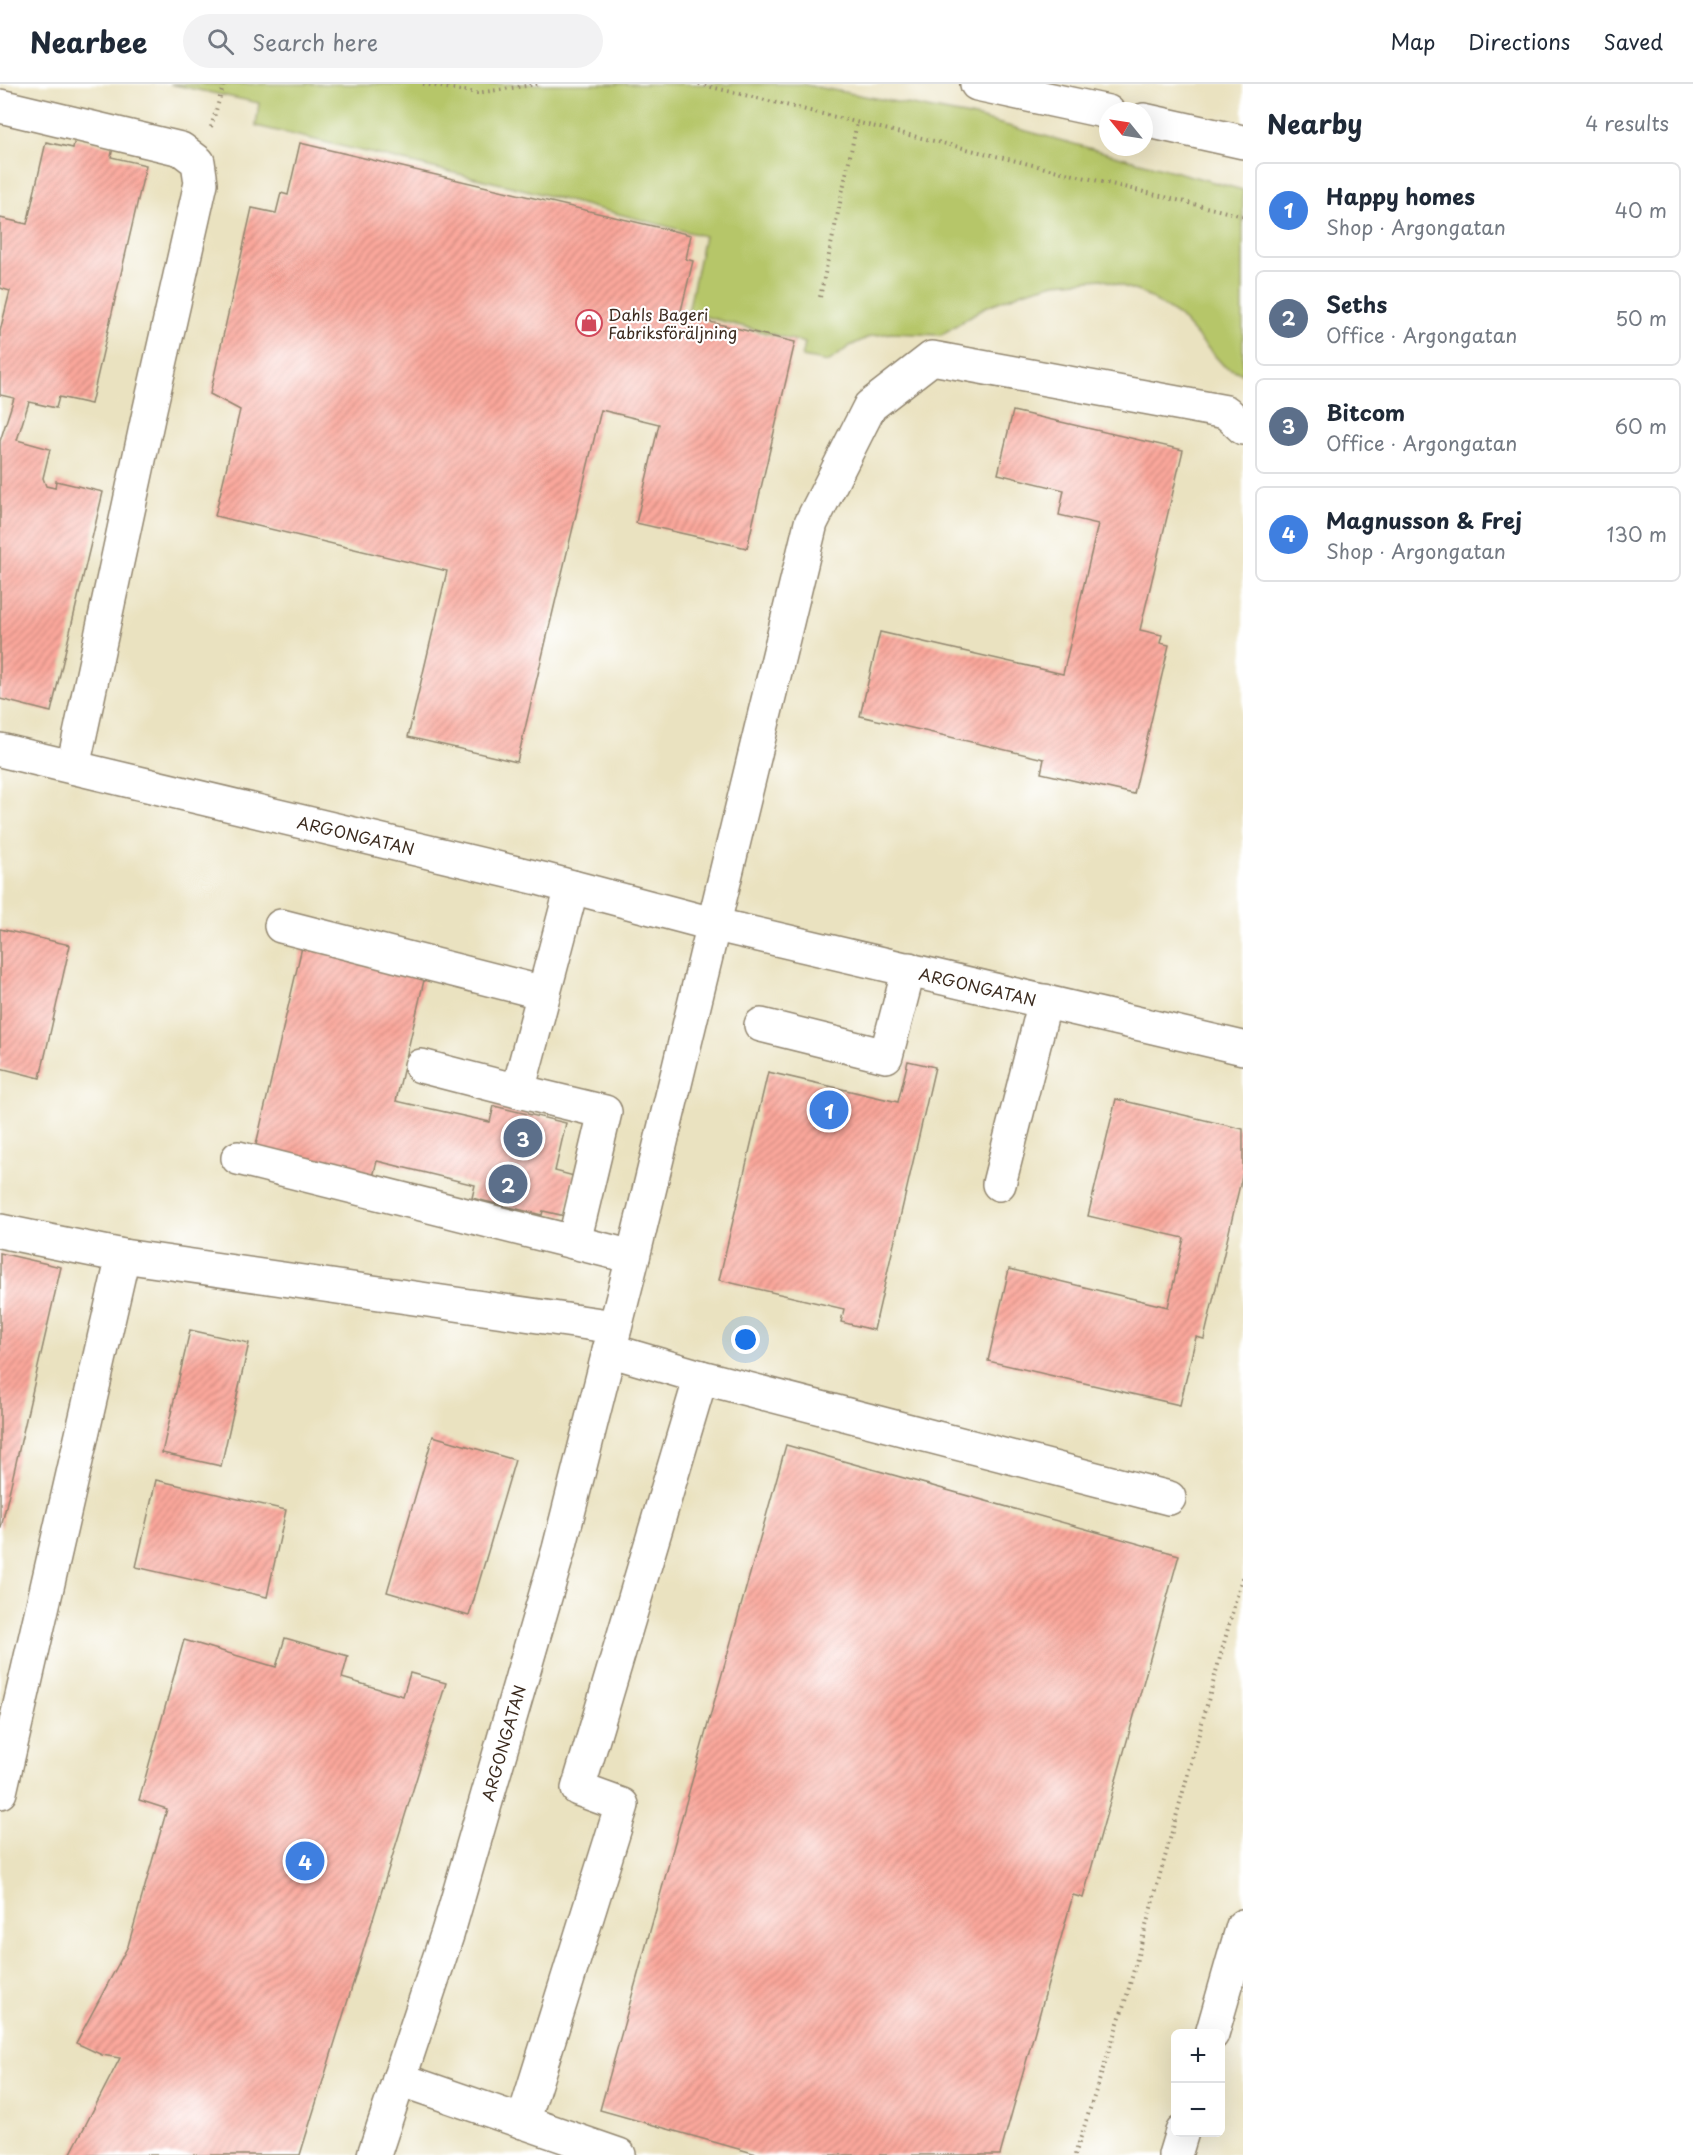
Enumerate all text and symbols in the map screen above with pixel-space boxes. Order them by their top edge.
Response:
search box [183,14,603,68]
text: Nearbee [30,20,147,63]
icon: search [204,25,237,58]
text: Search here [252,25,378,58]
text: Map [1390,25,1435,57]
text: Directions [1468,25,1570,57]
text: Saved [1603,25,1663,57]
north arrow [1099,102,1153,156]
text: Nearby [1267,104,1362,143]
text: 4 results [1585,108,1669,138]
text: Happy homes [1326,179,1475,212]
text: 1 [1284,195,1293,225]
text: 40 m [1615,195,1667,225]
text: Shop · Argongatan [1326,212,1506,242]
text: Seths [1326,287,1387,320]
place label: Dahls Bageri Fabriksföräljning [608,302,737,344]
text: 2 [1281,303,1296,333]
text: 50 m [1615,303,1667,333]
shop icon: Dahls Bageri Fabriksföräljning [574,308,604,338]
text: Office · Argongatan [1326,320,1517,350]
text: Bitcom [1326,395,1405,428]
text: 3 [1282,411,1295,441]
text: 60 m [1615,411,1667,441]
text: Office · Argongatan [1326,428,1517,458]
text: Magnusson & Frej [1326,503,1522,536]
text: 4 [1282,519,1295,549]
text: 130 m [1607,519,1667,549]
text: Shop · Argongatan [1326,536,1506,566]
street label: ARGONGATAN [295,809,417,860]
street label: ARGONGATAN [917,961,1039,1011]
pin: 1 [810,1088,848,1132]
pin: 3 [504,1116,542,1160]
pin: 2 [488,1162,528,1206]
your location [731,1325,760,1354]
street label: ARGONGATAN [475,1682,531,1804]
pin: 4 [286,1838,324,1884]
map controls [1171,2029,1225,2137]
button: + [1171,2029,1225,2083]
button: − [1171,2083,1225,2137]

